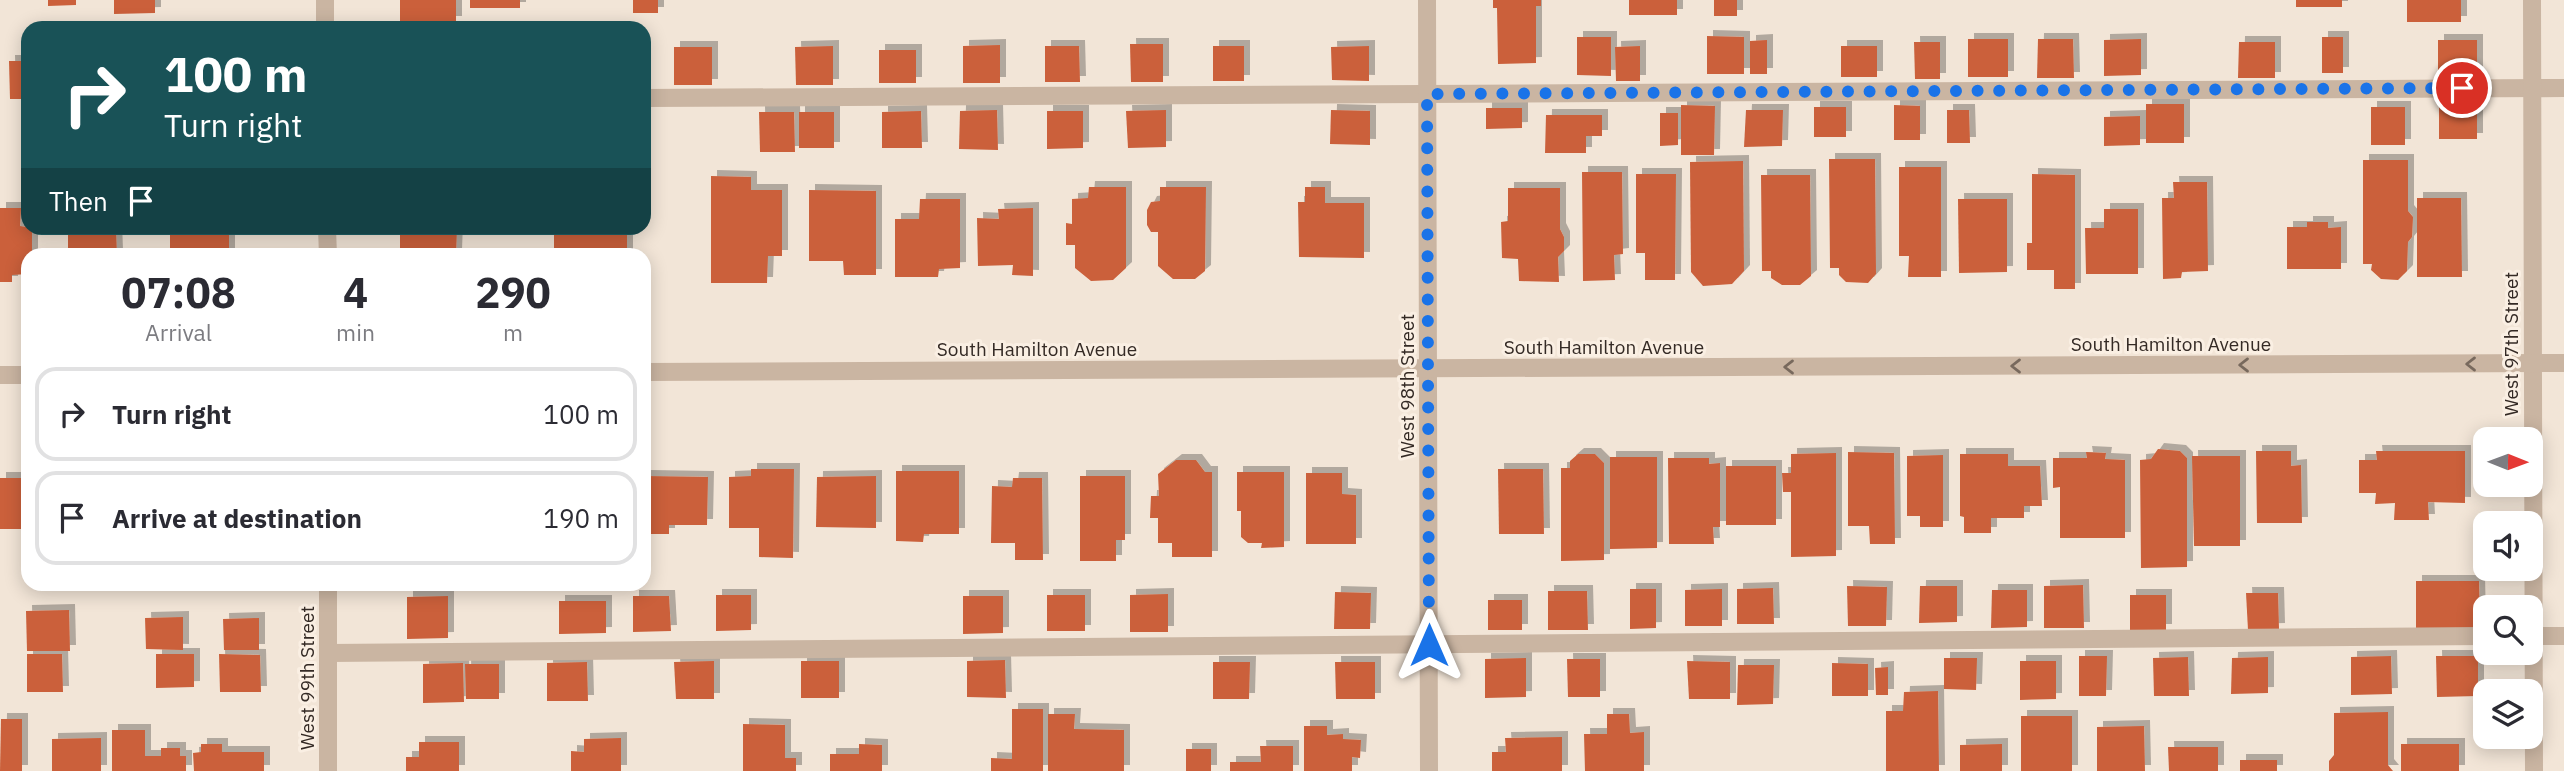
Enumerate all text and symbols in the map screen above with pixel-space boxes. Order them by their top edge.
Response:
text: 100 m [164,42,308,105]
icon: right [49,49,140,140]
pin [2432,58,2492,118]
icon: arrive [2443,69,2481,107]
text: Turn right [164,104,302,146]
icon: arrive [122,182,160,220]
text: Then [49,184,108,218]
text: 07:08 [121,265,236,320]
text: 4 [343,265,368,320]
text: 290 [475,265,551,320]
street label: West 97th Street [2499,272,2523,416]
street label: West 98th Street [1395,314,1419,458]
text: Arrival [145,317,212,347]
text: min [336,317,375,347]
text: m [503,317,523,347]
street label: South Hamilton Avenue [2071,332,2271,356]
street label: South Hamilton Avenue [1504,335,1704,359]
street label: South Hamilton Avenue [937,337,1137,361]
one-way arrow [2466,356,2476,372]
one-way arrow [2238,357,2249,373]
one-way arrow [2011,358,2021,374]
one-way arrow [1783,359,1794,375]
icon: right [53,395,91,433]
text: Turn right [112,397,231,431]
text: 100 m [543,397,619,431]
north arrow [2473,427,2543,497]
map controls [2473,427,2543,749]
icon: arrive [53,499,91,537]
text: Arrive at destination [112,501,362,535]
text: 190 m [543,501,619,535]
button: sound [2473,511,2543,581]
button: search [2473,595,2543,665]
street label: West 99th Street [295,606,319,750]
position arrow [1392,608,1466,682]
button: layers [2473,679,2543,749]

